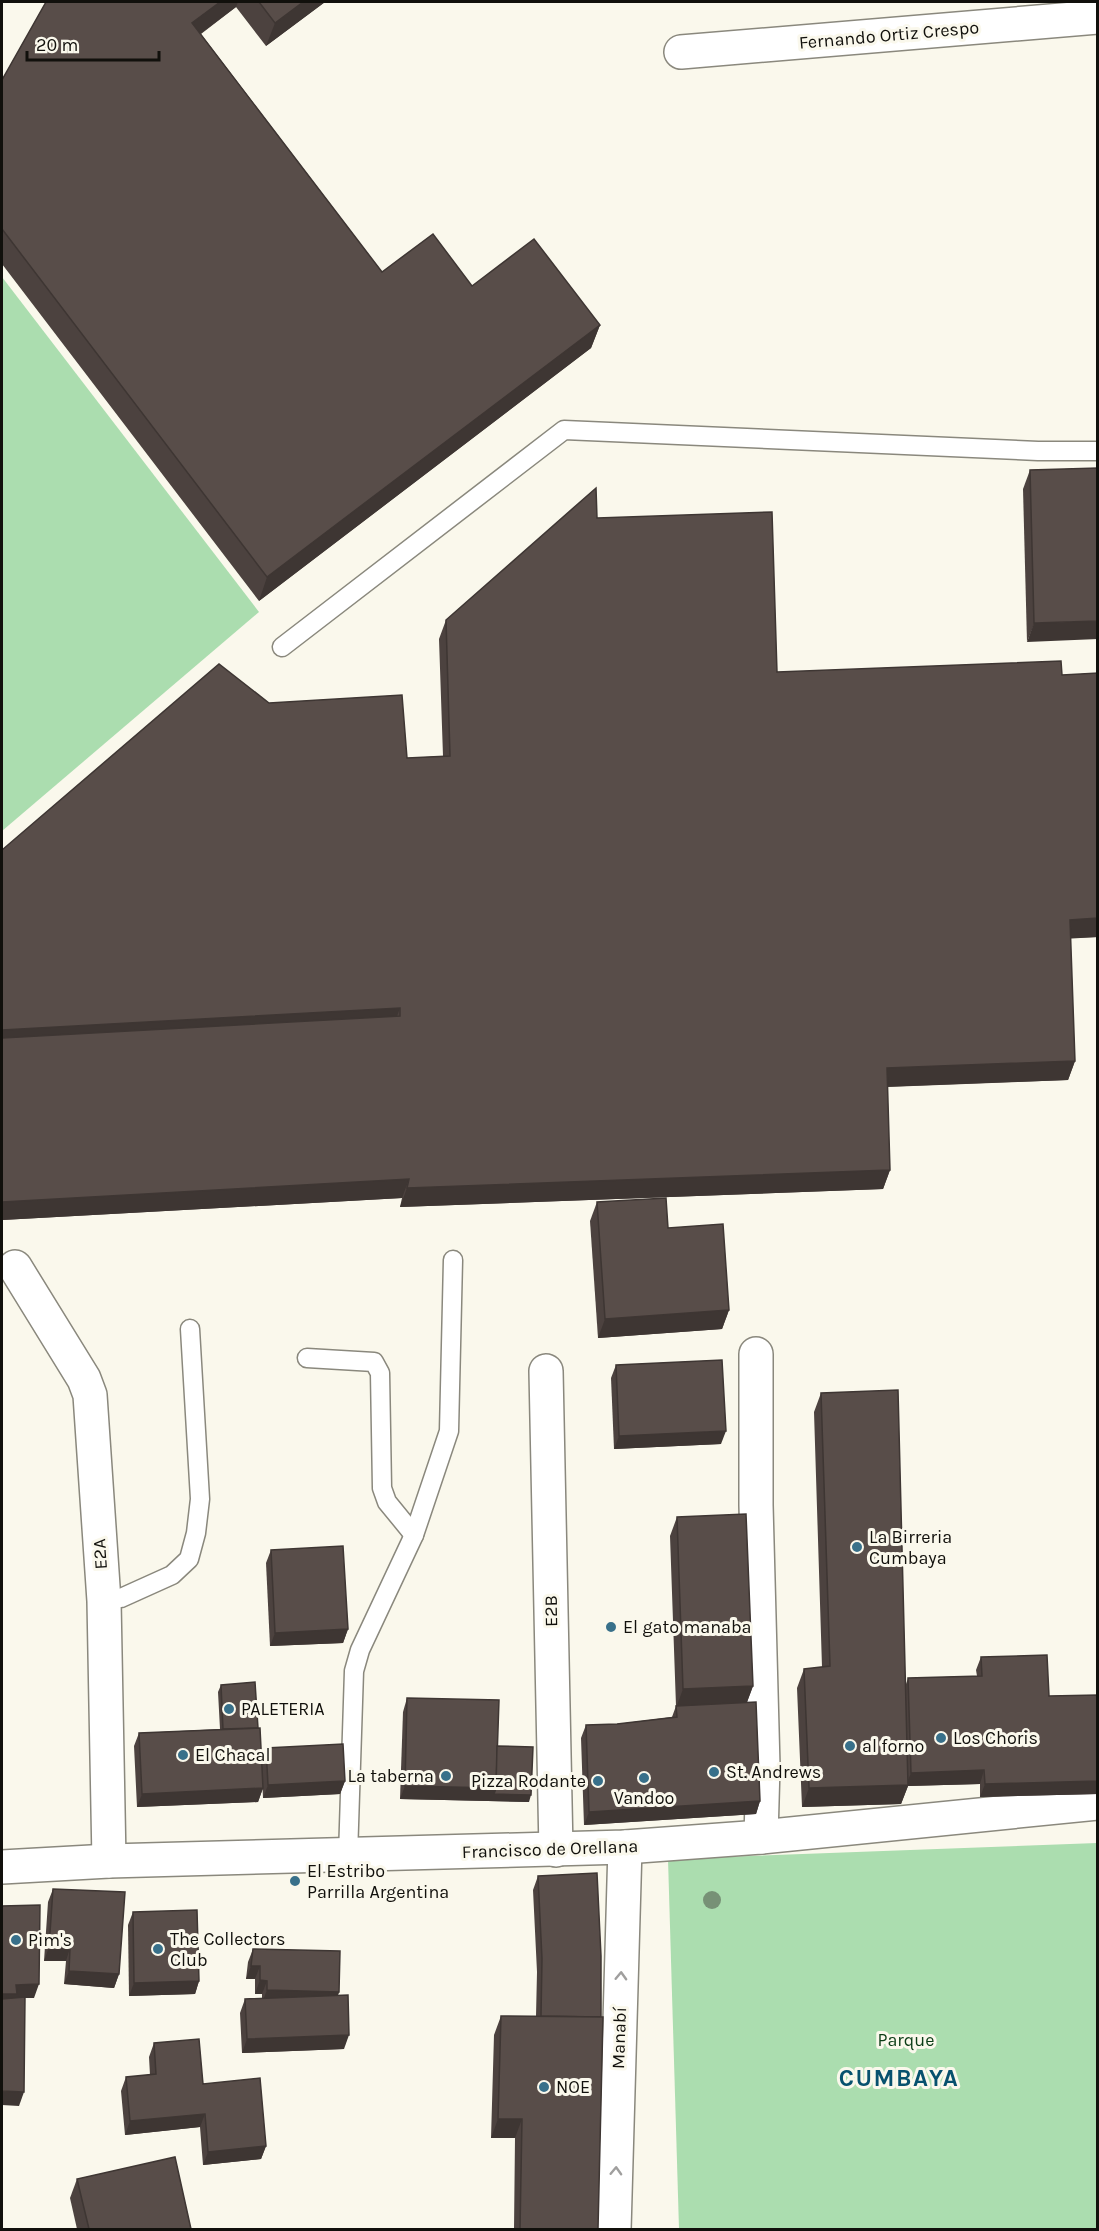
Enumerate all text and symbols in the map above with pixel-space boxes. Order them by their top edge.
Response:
street label: Fernando Ortiz Crespo [798,16,980,54]
scale bar [27,24,159,62]
text: 20 m [36,34,78,56]
place label: La Birreria Cumbaya [869,1526,952,1569]
street label: E2A [88,1538,112,1570]
marker: La Birreria Cumbaya [850,1540,864,1554]
street label: E2B [540,1595,562,1627]
place label: El gato manaba [623,1616,751,1638]
marker: El gato manaba [604,1620,618,1634]
place label: PALETERIA [241,1698,325,1720]
marker: PALETERIA [222,1702,236,1716]
place label: Los Choris [953,1727,1038,1749]
marker: Los Choris [934,1731,948,1745]
place label: al forno [862,1735,924,1757]
marker: al forno [843,1739,857,1753]
place label: El Chacal [195,1744,270,1766]
marker: El Chacal [176,1748,190,1762]
place label: St. Andrews [726,1761,821,1783]
place label: La taberna [348,1765,434,1787]
marker: St. Andrews [707,1765,721,1779]
marker: La taberna [439,1769,453,1783]
place label: Pizza Rodante [471,1770,586,1792]
marker: Vandoo [637,1771,651,1785]
marker: Pizza Rodante [591,1774,605,1788]
place label: Vandoo [614,1787,674,1809]
street label: Francisco de Orellana [461,1835,639,1863]
place label: El Estribo Parrilla Argentina [307,1860,449,1903]
marker: El Estribo Parrilla Argentina [288,1874,302,1888]
place label: The Collectors Club [170,1928,285,1971]
place label: Pim's [28,1929,72,1951]
marker: Pim's [9,1933,23,1947]
marker: The Collectors Club [151,1942,165,1956]
one-way arrow [615,1972,627,1981]
street label: Manabí [607,2006,631,2069]
park label: Parque [877,2029,935,2051]
district label: CUMBAYA [839,2064,959,2092]
place label: NOE [556,2076,590,2098]
marker: NOE [537,2080,551,2094]
one-way arrow [610,2167,622,2176]

